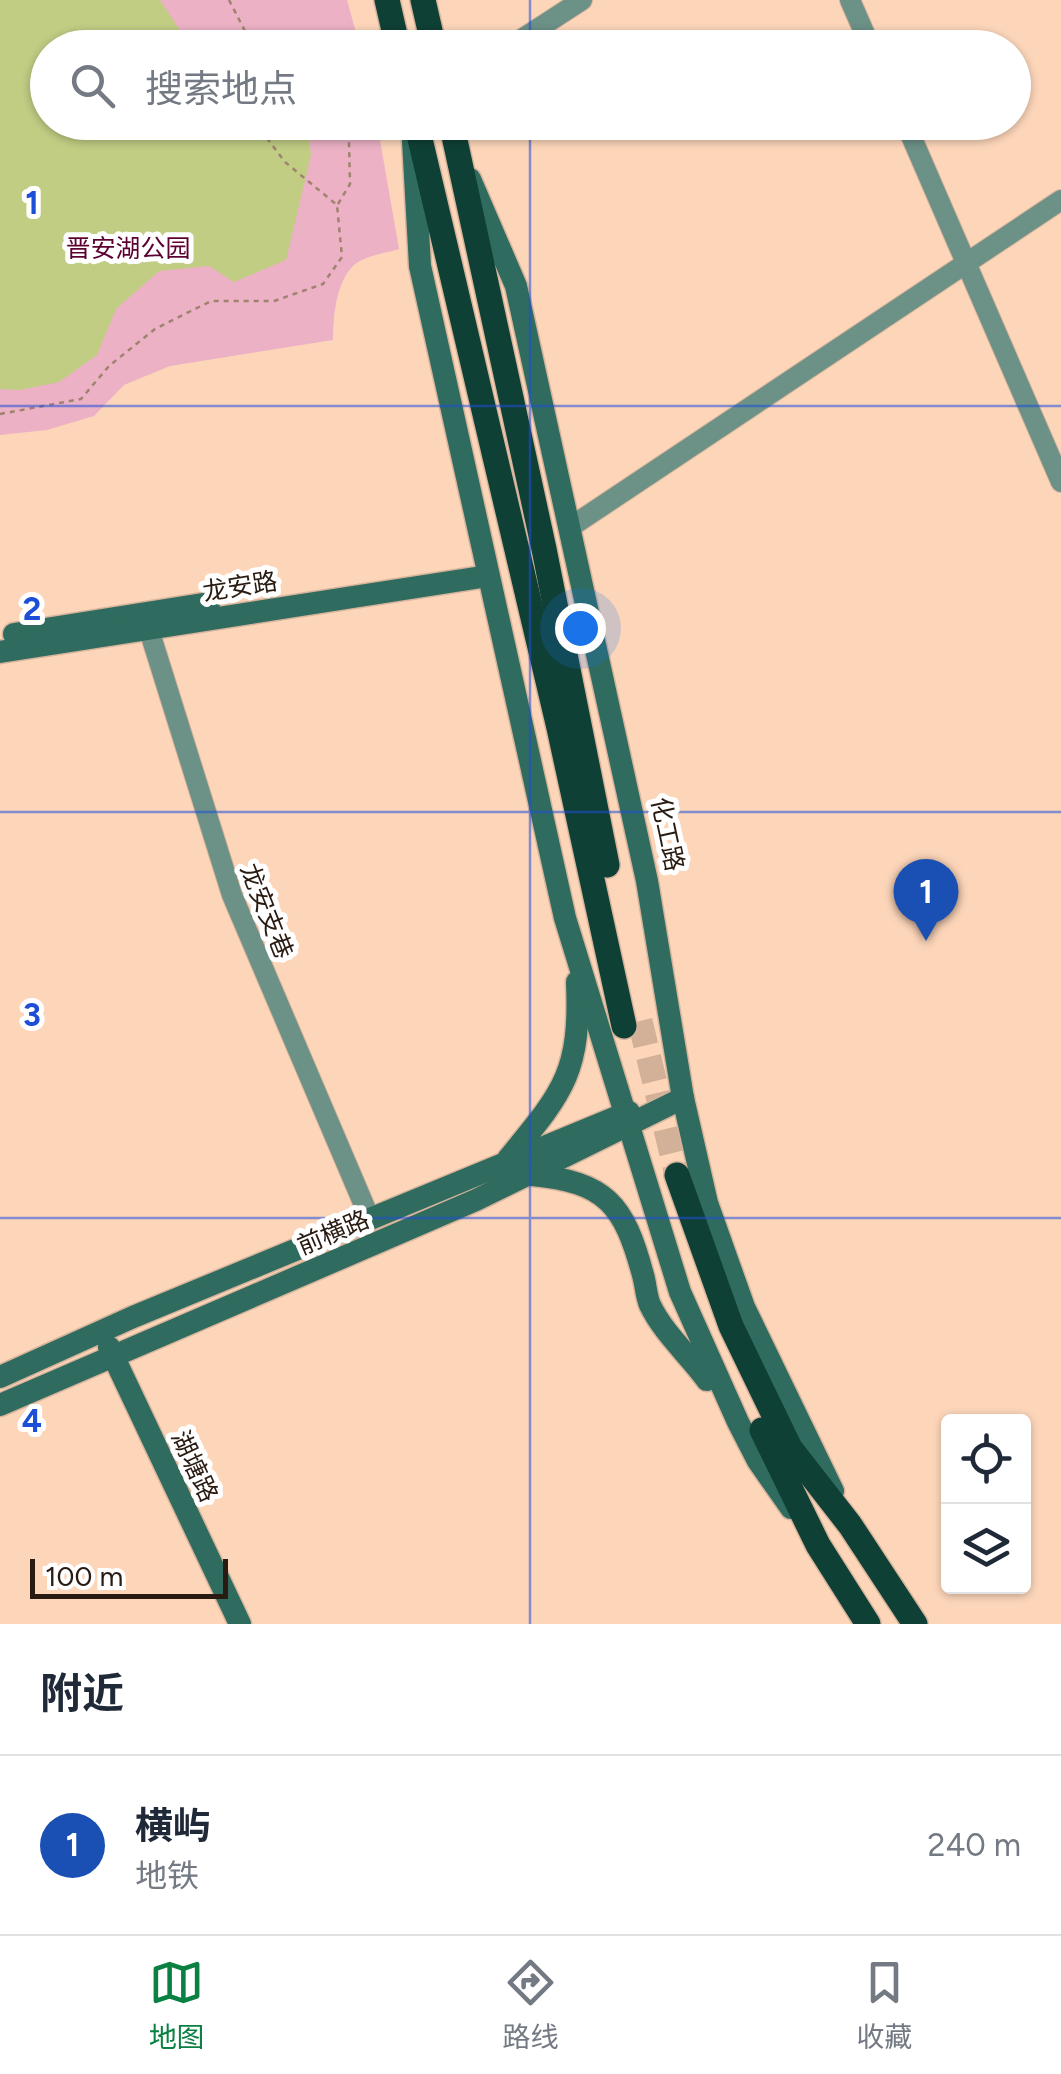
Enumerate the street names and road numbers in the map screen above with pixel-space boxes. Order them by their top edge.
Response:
street label: 龙安路 [201,565,279,607]
street label: 化工路 [646,794,690,874]
street label: 龙安支巷 [234,859,300,963]
street label: 前横路 [293,1204,373,1260]
street label: 湖塘路 [166,1426,224,1506]

